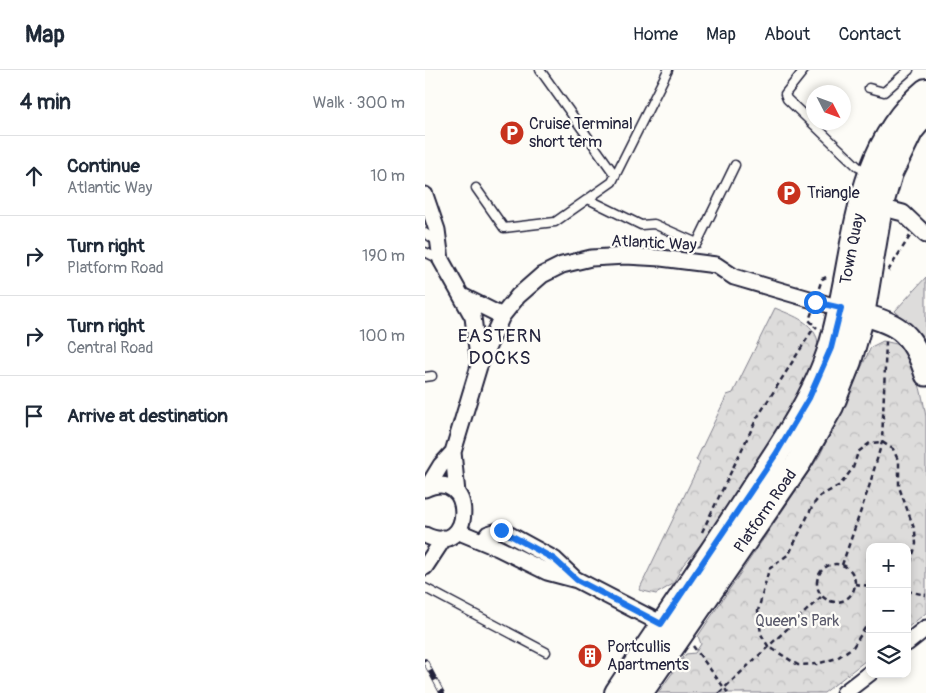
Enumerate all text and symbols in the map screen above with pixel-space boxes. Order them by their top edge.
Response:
text: Map [25,20,65,49]
text: Home [633,23,678,46]
text: Map [706,23,736,46]
text: About [764,23,810,46]
text: Contact [838,23,901,46]
north arrow [806,85,851,130]
text: 4 min [20,89,71,116]
text: Walk · 300 m [313,93,405,113]
place label: Cruise Terminal short term [529,114,633,152]
parking icon: Cruise Terminal short term [499,120,525,146]
text: Continue [67,154,140,178]
icon: ahead [20,162,48,190]
text: 10 m [370,166,405,186]
text: Atlantic Way [67,178,152,198]
parking icon: Triangle [776,180,802,206]
place label: Triangle [807,183,860,203]
street label: Town Quay [836,211,869,286]
street label: Atlantic Way [611,231,697,255]
text: Turn right [67,234,145,258]
icon: right [20,242,48,270]
text: 190 m [362,246,405,266]
text: Platform Road [67,258,164,278]
route start [804,291,827,314]
text: Turn right [67,314,145,338]
icon: right [20,322,48,350]
district label: EASTERN DOCKS [458,324,542,370]
text: 100 m [359,326,405,346]
text: Central Road [67,338,153,358]
icon: arrive [20,402,48,430]
text: Arrive at destination [67,404,228,428]
street label: Platform Road [730,465,801,556]
route end [490,519,513,542]
map controls [866,543,911,678]
button: + [866,543,911,588]
button: − [866,588,911,633]
park label: Queen's Park [755,611,839,631]
button: layers [866,633,911,678]
place label: Portcullis Apartments [607,637,689,675]
building icon: Portcullis Apartments [577,643,603,669]

